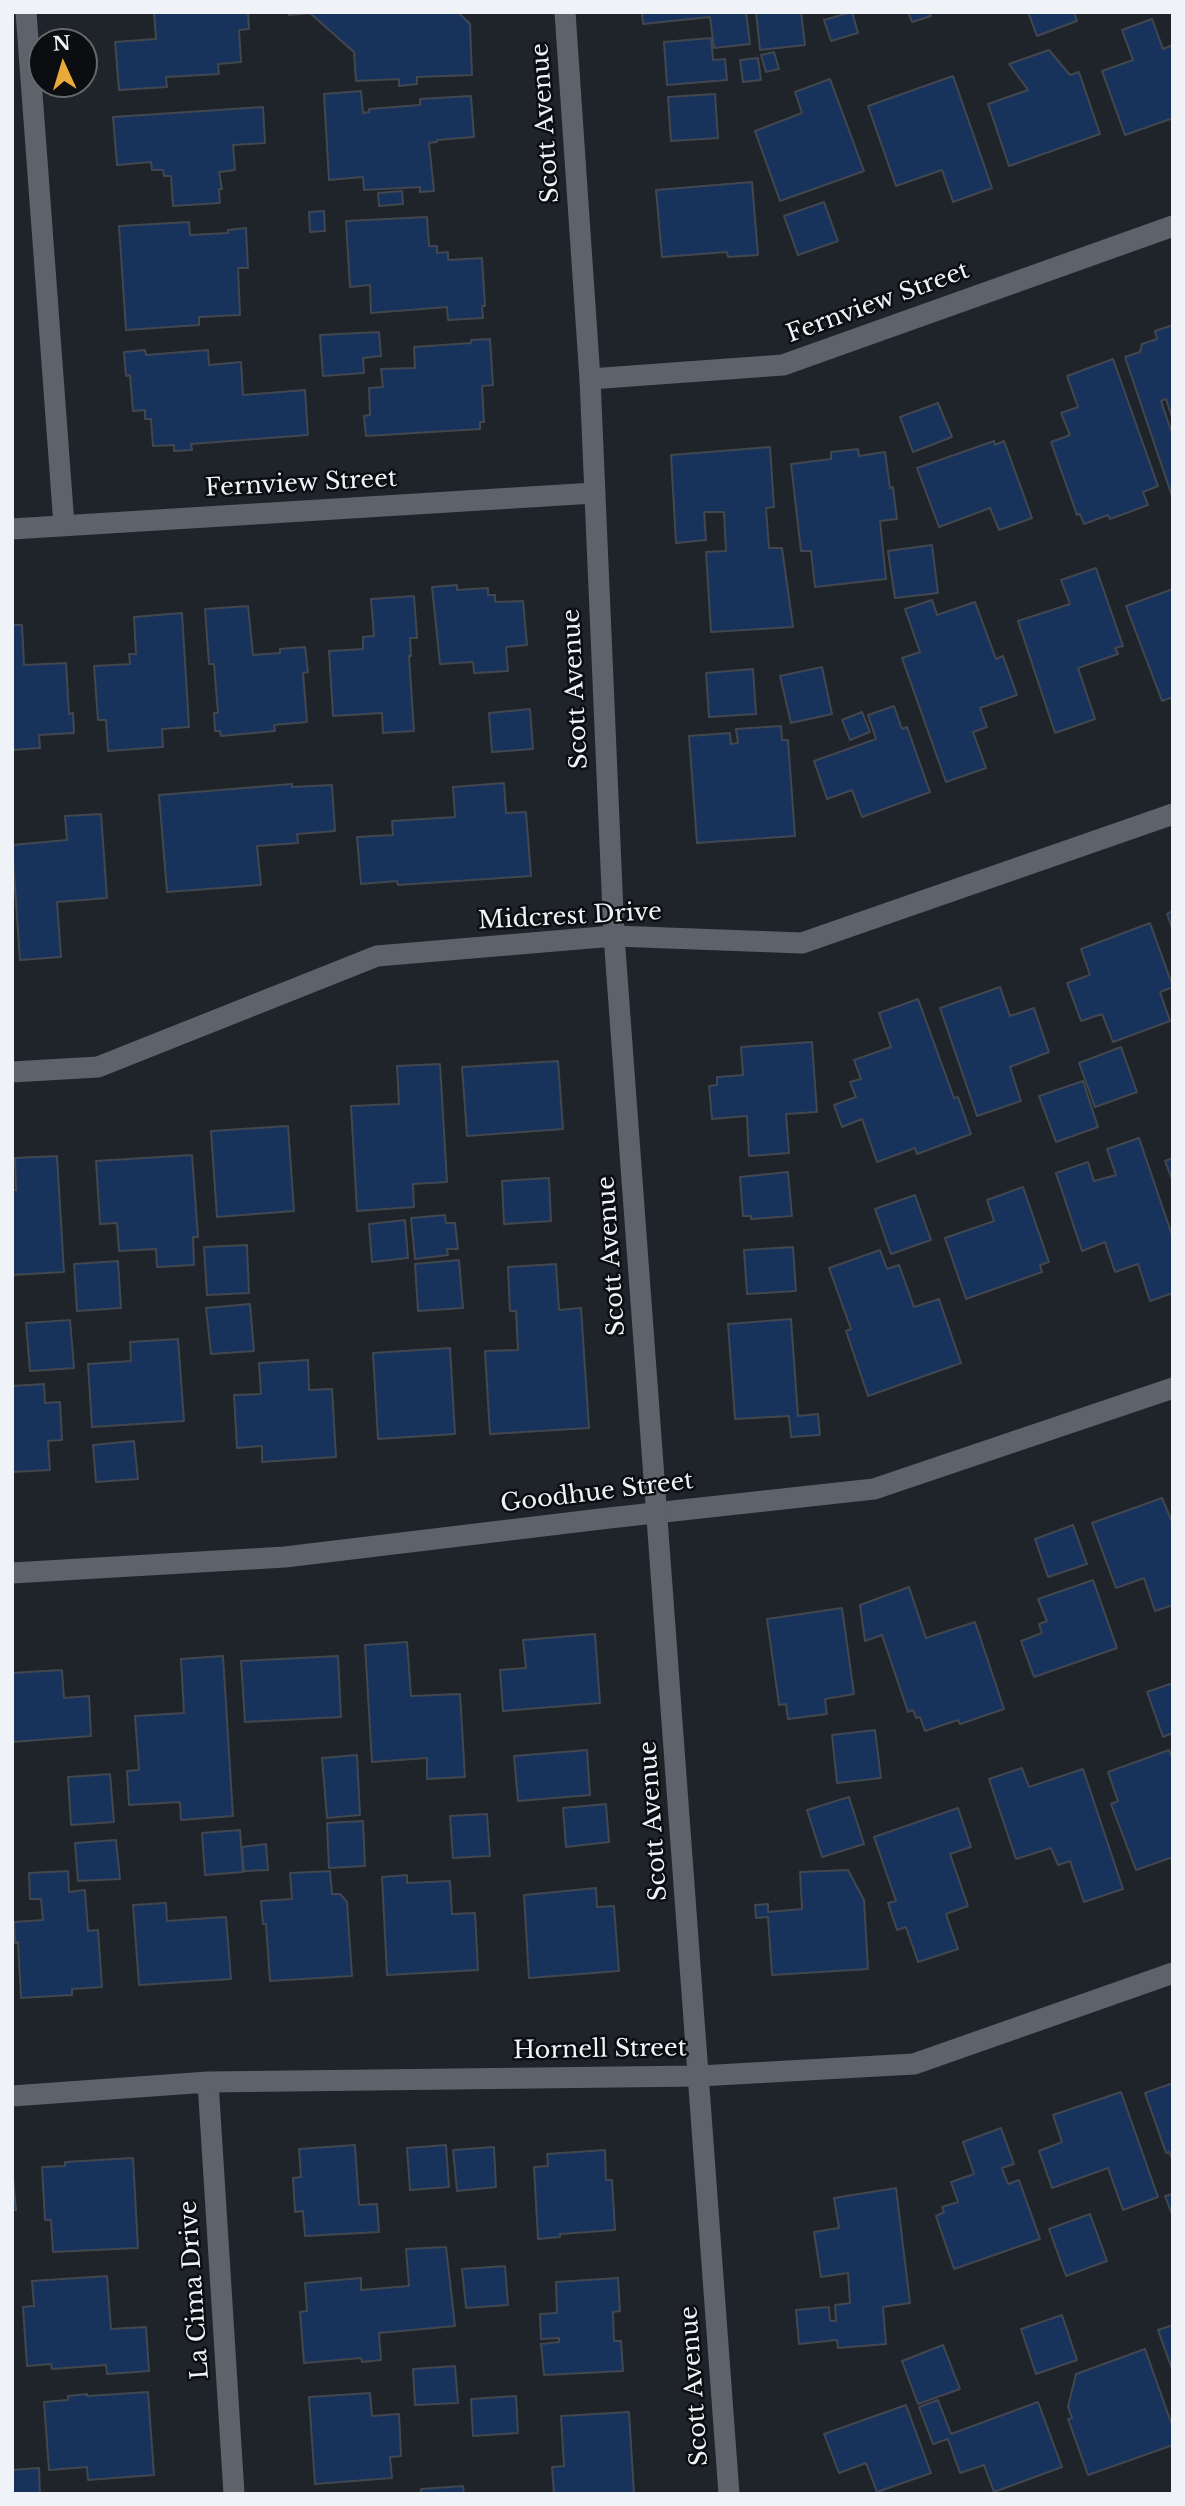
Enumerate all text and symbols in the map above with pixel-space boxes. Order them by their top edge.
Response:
north arrow [28,28,98,98]
text: N [52,31,71,56]
street label: Scott Avenue [526,42,566,204]
street label: Fernview Street [783,257,973,349]
street label: Fernview Street [204,465,398,503]
street label: Scott Avenue [557,608,595,770]
street label: Midcrest Drive [477,898,663,936]
street label: Scott Avenue [592,1175,632,1337]
street label: Goodhue Street [499,1467,695,1519]
street label: Scott Avenue [634,1740,674,1902]
street label: Hornell Street [513,2034,687,2066]
street label: La Cima Drive [174,2199,216,2381]
street label: Scott Avenue [675,2305,715,2467]

